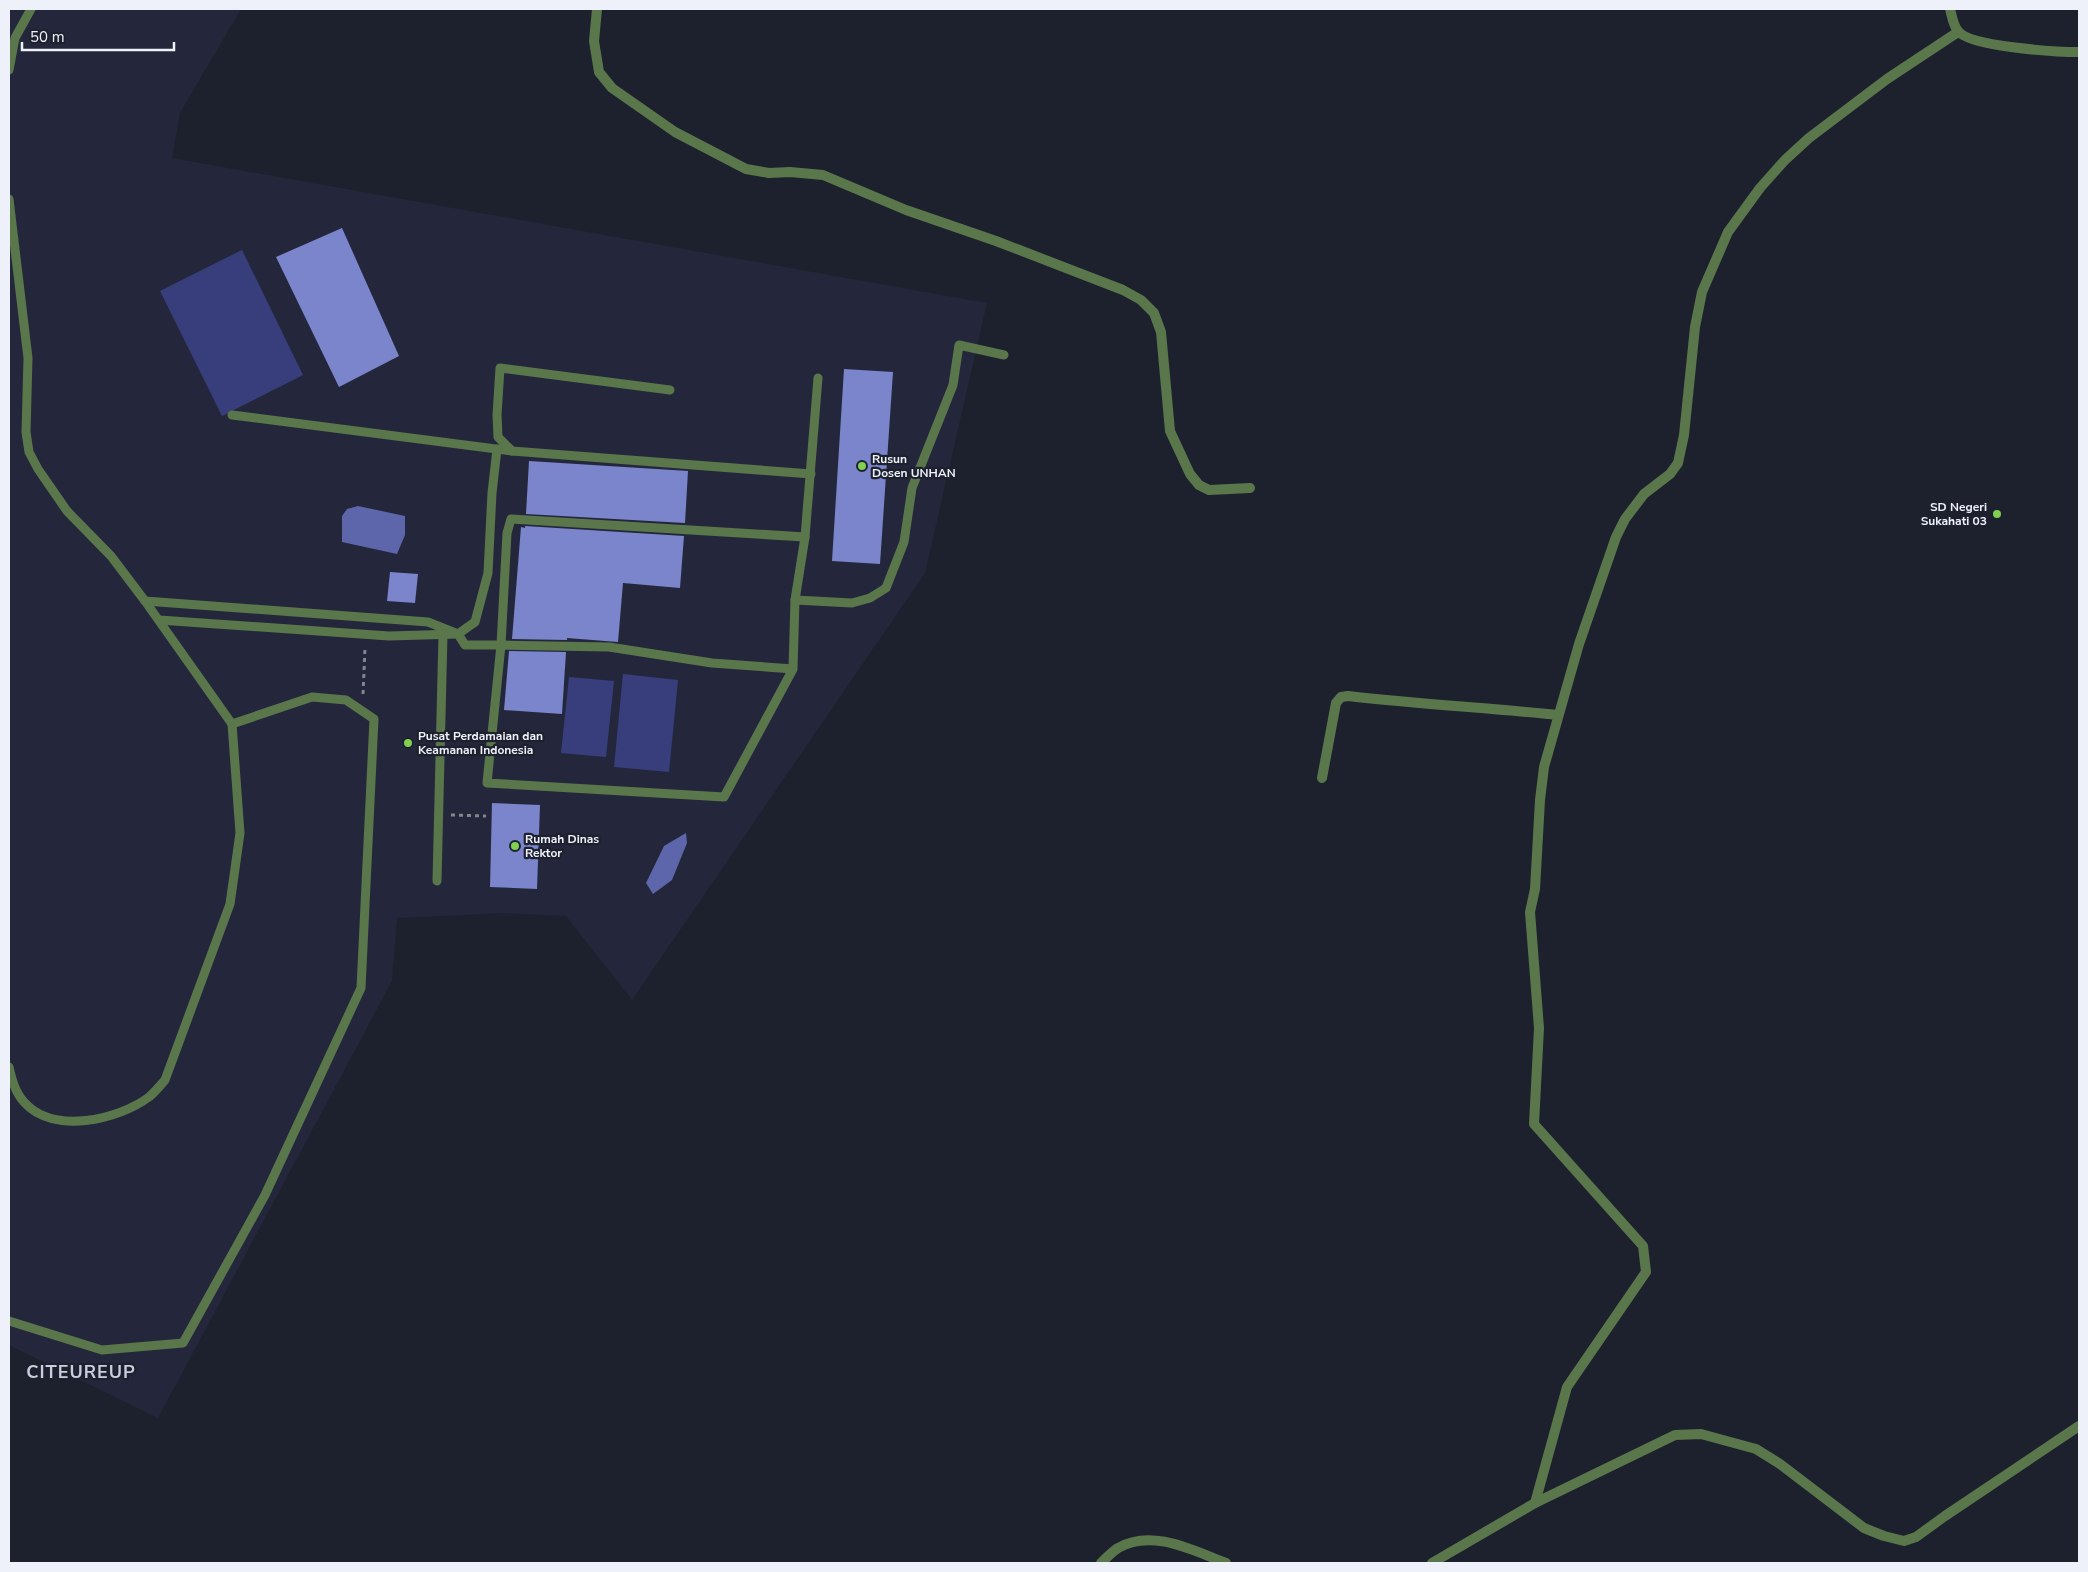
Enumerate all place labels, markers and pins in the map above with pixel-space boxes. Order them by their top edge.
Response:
place label: Rusun Dosen UNHAN [872,451,956,481]
marker: Rusun Dosen UNHAN [856,460,868,472]
place label: SD Negeri Sukahati 03 [1921,499,1987,529]
marker: SD Negeri Sukahati 03 [1991,508,2003,520]
place label: Pusat Perdamaian dan Keamanan Indonesia [418,728,543,758]
marker: Pusat Perdamaian dan Keamanan Indonesia [402,737,414,749]
place label: Rumah Dinas Rektor [525,831,599,861]
marker: Rumah Dinas Rektor [509,840,521,852]

